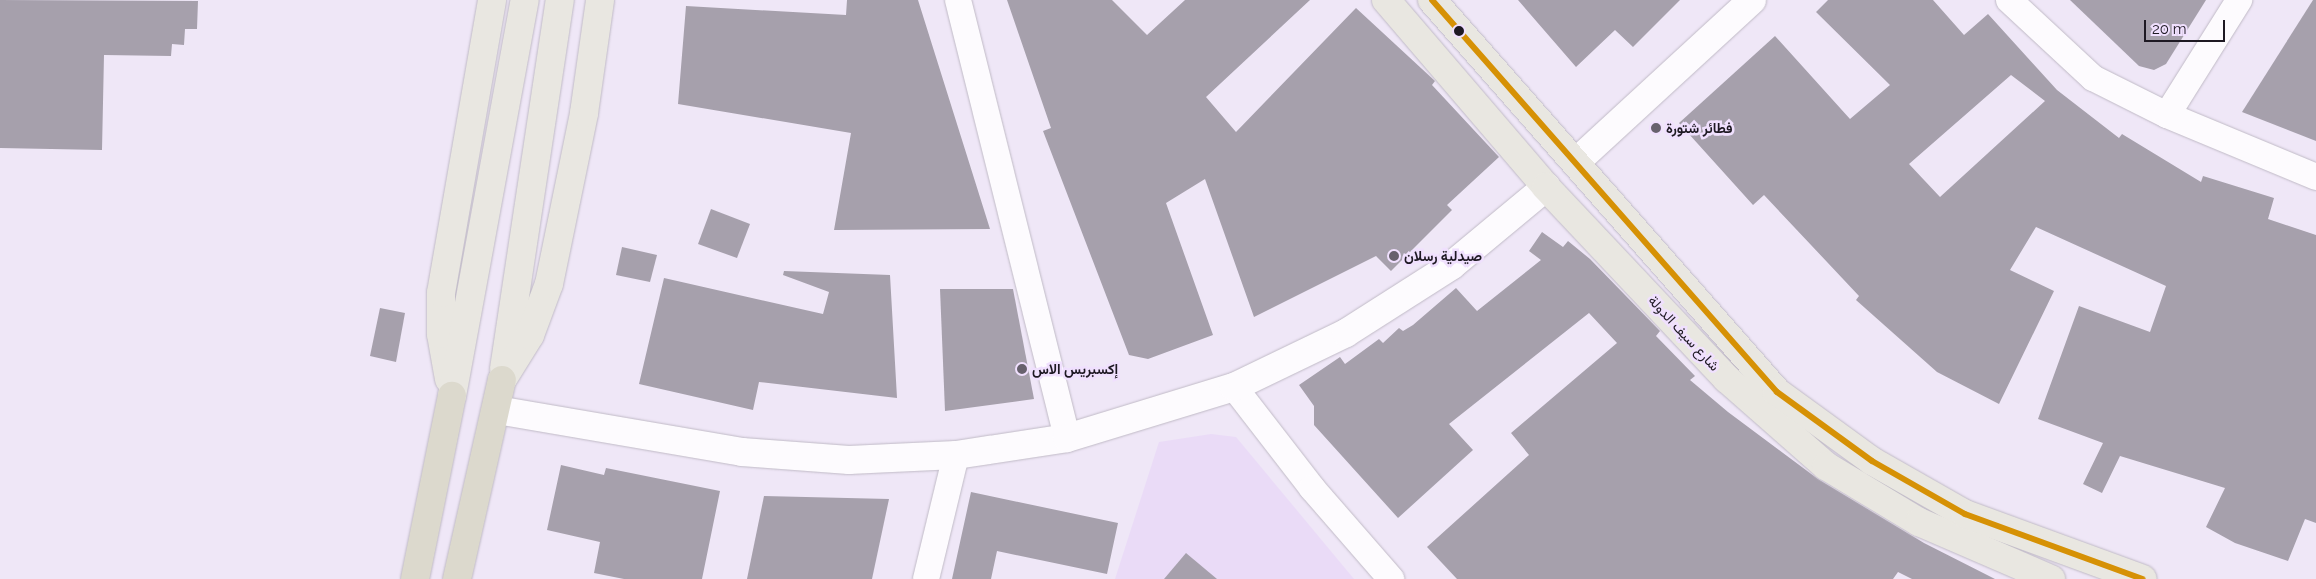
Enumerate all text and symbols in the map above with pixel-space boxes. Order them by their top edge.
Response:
scale bar [2146,10,2227,42]
text: 20 m [2152,20,2187,38]
unlabelled marker [1454,26,1464,36]
place label: فطائر شتورة [1666,120,1732,136]
marker: فطائر شتورة [1650,122,1662,134]
place label: صيدلية رسلان [1404,248,1482,264]
marker: صيدلية رسلان [1388,250,1400,262]
street label: شارع سيف الدولة [1645,292,1723,374]
place label: إكسبريس الاس [1032,361,1118,377]
marker: إكسبريس الاس [1016,363,1028,375]

